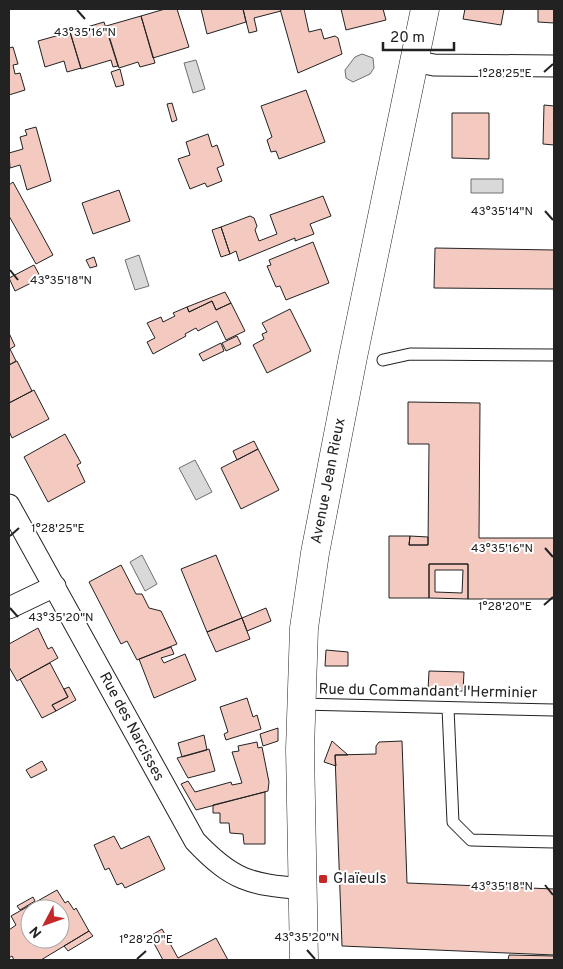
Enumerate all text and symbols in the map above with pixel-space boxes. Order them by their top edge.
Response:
scale bar [383,20,454,52]
text: 43°35'16"N [54,25,116,41]
text: 20 m [390,29,425,48]
text: 1°28'25"E [478,66,532,82]
text: 43°35'14"N [471,204,533,220]
text: 43°35'18"N [30,273,92,289]
street label: Avenue Jean Rieux [307,416,351,546]
text: 1°28'25"E [31,521,85,537]
text: 43°35'16"N [471,541,533,557]
text: 1°28'20"E [478,599,532,615]
text: 43°35'20"N [28,610,94,626]
street label: Rue des Narcisses [94,669,168,785]
street label: Rue du Commandant l'Herminier [318,681,538,703]
place label: Glaïeuls [333,870,386,889]
marker: Glaïeuls [317,873,329,885]
text: 43°35'18"N [471,879,533,895]
north arrow [20,899,70,949]
text: N [27,922,46,941]
text: 43°35'20"N [274,930,340,946]
text: 1°28'20"E [119,932,173,948]

